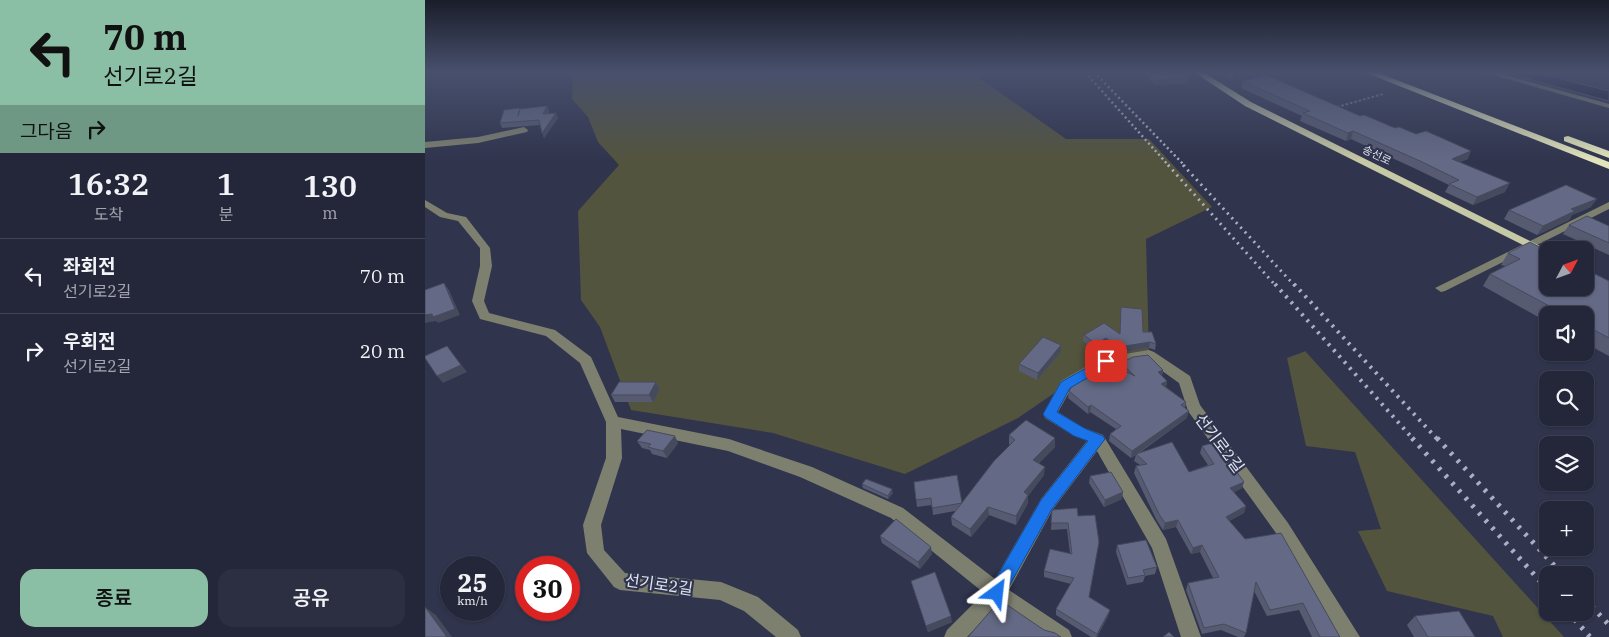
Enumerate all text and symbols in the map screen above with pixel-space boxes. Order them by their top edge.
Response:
text: 70 m [103,14,187,60]
icon: left [20,20,85,85]
text: 선기로2길 [103,61,197,90]
icon: right [82,115,110,143]
text: 그다음 [20,119,72,143]
street label: 송선로 [1360,142,1394,168]
text: 16:32 [68,164,149,203]
text: 1 [217,164,235,203]
text: 130 [303,166,357,205]
text: m [322,203,338,223]
text: 도착 [94,204,123,224]
text: 분 [219,204,233,224]
north arrow [1539,241,1594,296]
map controls [1539,241,1594,621]
text: 좌회전 [63,254,115,278]
icon: left [20,262,48,290]
text: 70 m [360,264,405,288]
text: 선기로2길 [63,281,131,301]
button: sound [1539,306,1594,361]
text: 우회전 [63,329,115,353]
icon: right [20,337,48,365]
text: 20 m [360,339,405,363]
pin [1085,340,1127,382]
icon: arrive [1092,347,1120,375]
text: 선기로2길 [63,356,131,376]
button: search [1539,371,1594,426]
street label: 선기로2길 [1191,410,1249,476]
button: layers [1539,436,1594,491]
button: + [1539,501,1594,556]
speed limit sign: 30 [515,556,580,621]
text: 25 [457,566,488,599]
position arrow [970,566,1022,618]
button: − [1539,566,1594,621]
button: 종료 [20,569,208,627]
button: 공유 [218,569,405,627]
street label: 선기로2길 [624,569,694,599]
text: km/h [457,593,488,608]

